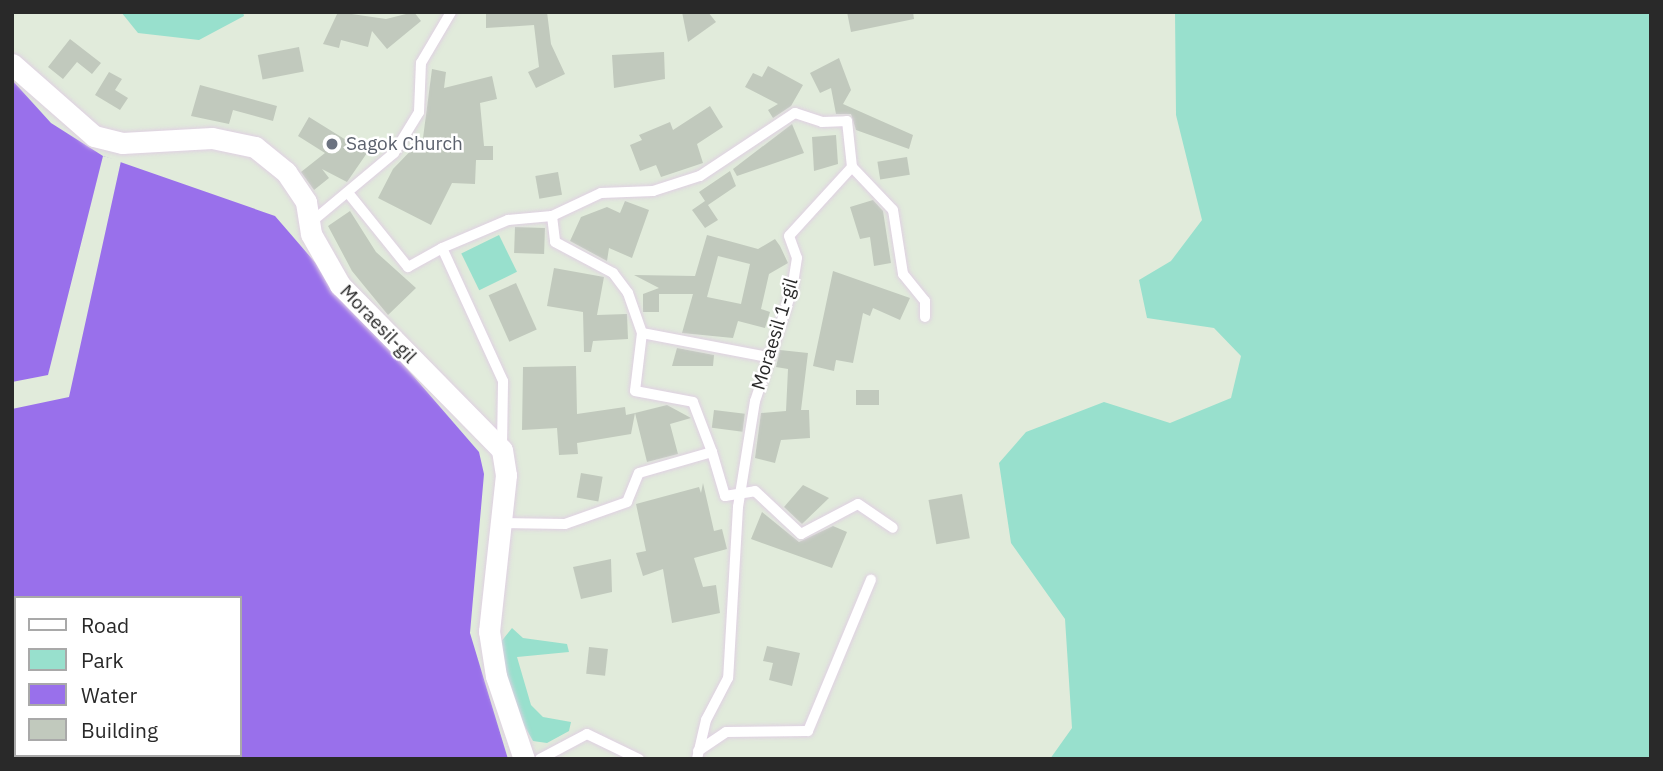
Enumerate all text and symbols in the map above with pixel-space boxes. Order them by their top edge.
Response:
place label: Sagok Church [346,133,463,155]
marker: Sagok Church [324,136,340,152]
street label: Moraesil 1-gil [747,275,803,393]
street label: Moraesil-gil [335,280,421,368]
legend [14,596,242,757]
text: Road [81,611,129,639]
text: Park [81,646,124,674]
text: Water [81,681,137,709]
text: Building [81,716,158,744]

